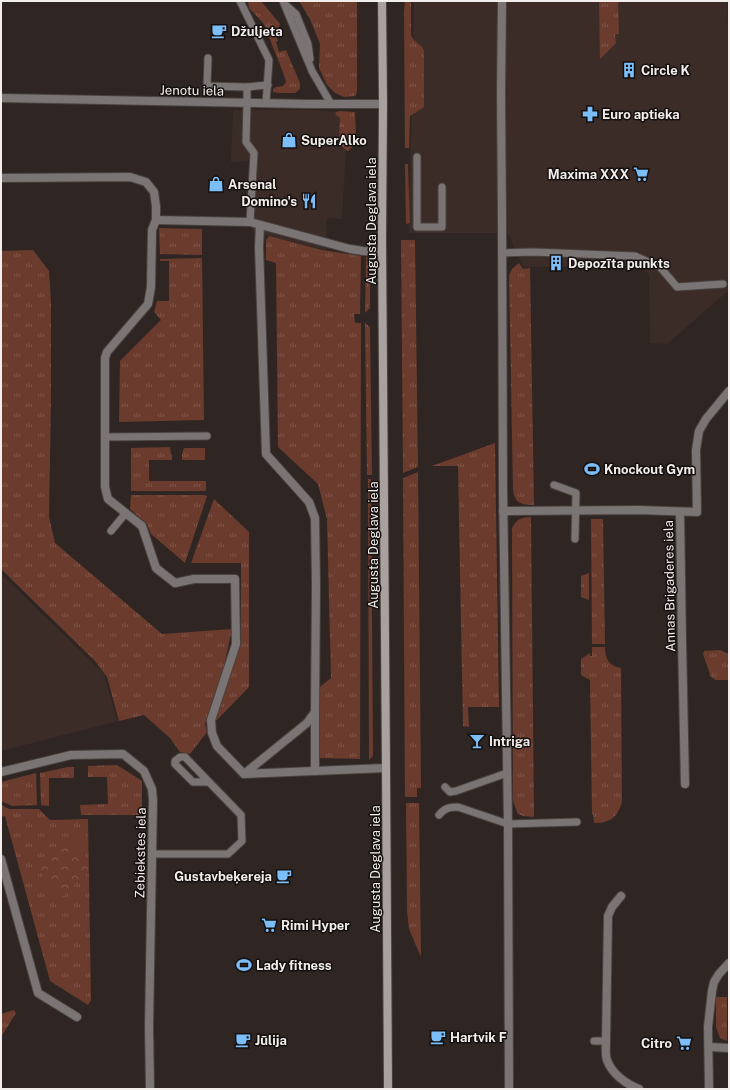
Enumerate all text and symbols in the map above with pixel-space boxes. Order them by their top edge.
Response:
cafe icon: Džuljeta [210,22,228,40]
place label: Džuljeta [231,24,283,39]
building icon: Circle K [620,61,638,79]
place label: Circle K [641,63,690,78]
street label: Jenotu iela [160,82,224,99]
pharmacy icon: Euro aptieka [581,105,599,123]
place label: Euro aptieka [602,107,680,122]
shop icon: SuperAlko [280,131,298,149]
place label: SuperAlko [301,133,367,148]
street label: Augusta Deglava iela [364,157,379,285]
supermarket icon: Maxima XXX [632,165,650,183]
place label: Maxima XXX [548,167,629,182]
shop icon: Arsenal [207,175,225,193]
place label: Arsenal [228,177,276,192]
restaurant icon: Domino's [300,192,318,210]
place label: Domino's [241,194,297,209]
building icon: Depozīta punkts [547,254,565,272]
place label: Depozīta punkts [568,256,670,271]
sports icon: Knockout Gym [583,460,601,478]
place label: Knockout Gym [604,462,695,477]
street label: Augusta Deglava iela [366,481,381,609]
street label: Annas Brigaderes iela [661,520,678,652]
bar icon: Intriga [468,732,486,750]
place label: Intriga [489,734,530,749]
street label: Augusta Deglava iela [368,805,383,933]
street label: Zebiekstes iela [132,807,149,899]
cafe icon: Gustavbeķereja [275,867,293,885]
place label: Gustavbeķereja [174,869,272,884]
supermarket icon: Rimi Hyper [260,916,278,934]
place label: Rimi Hyper [281,918,350,933]
sports icon: Lady fitness [235,956,253,974]
place label: Lady fitness [256,958,332,973]
cafe icon: Hartvik F [429,1028,447,1046]
place label: Hartvik F [450,1030,507,1045]
cafe icon: Jūlija [234,1031,252,1049]
place label: Jūlija [255,1033,287,1048]
supermarket icon: Citro [675,1034,693,1052]
place label: Citro [641,1036,672,1051]

